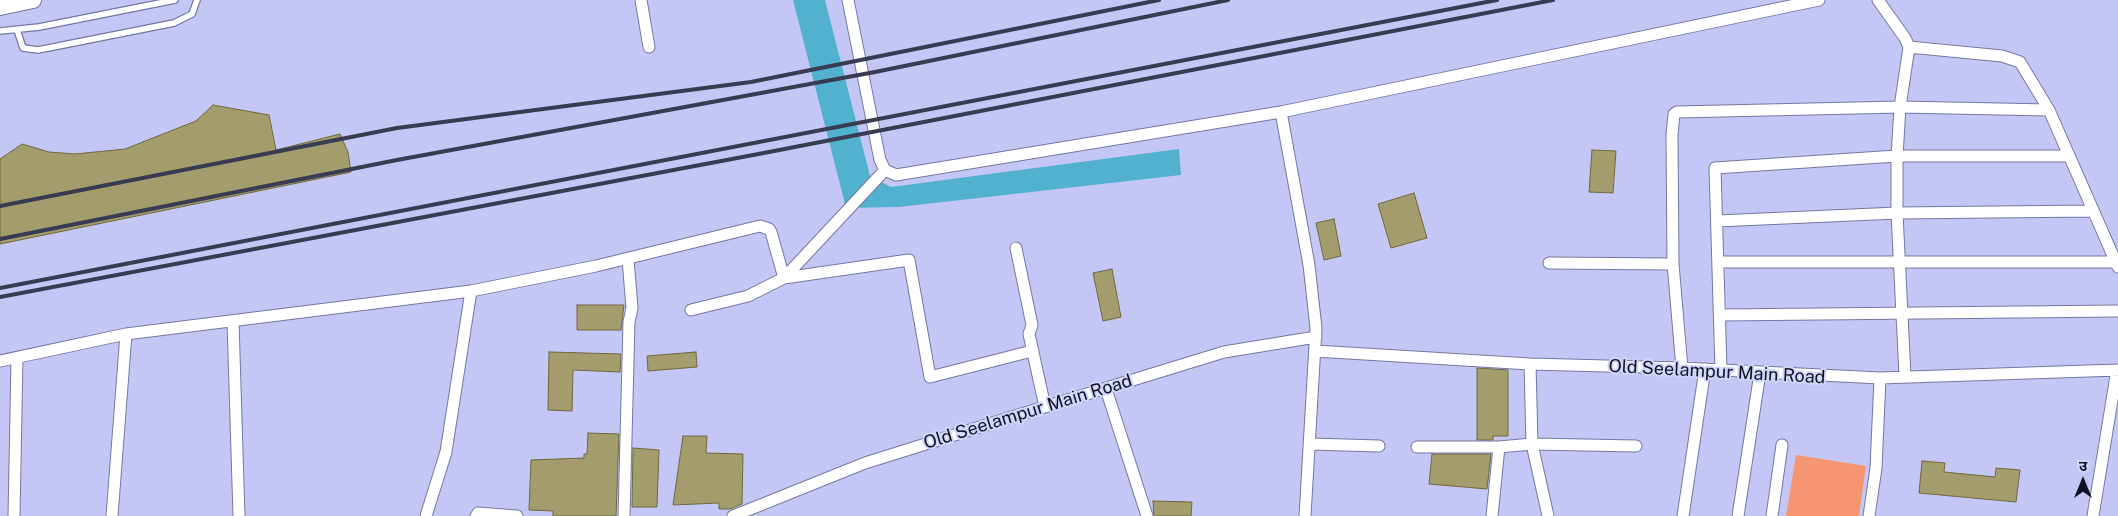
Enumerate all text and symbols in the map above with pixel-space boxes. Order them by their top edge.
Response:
street label: Old Seelampur Main Road [1608,356,1826,388]
street label: Old Seelampur Main Road [921,370,1135,454]
north arrow [2058,456,2108,506]
text: उ [2079,458,2087,474]

